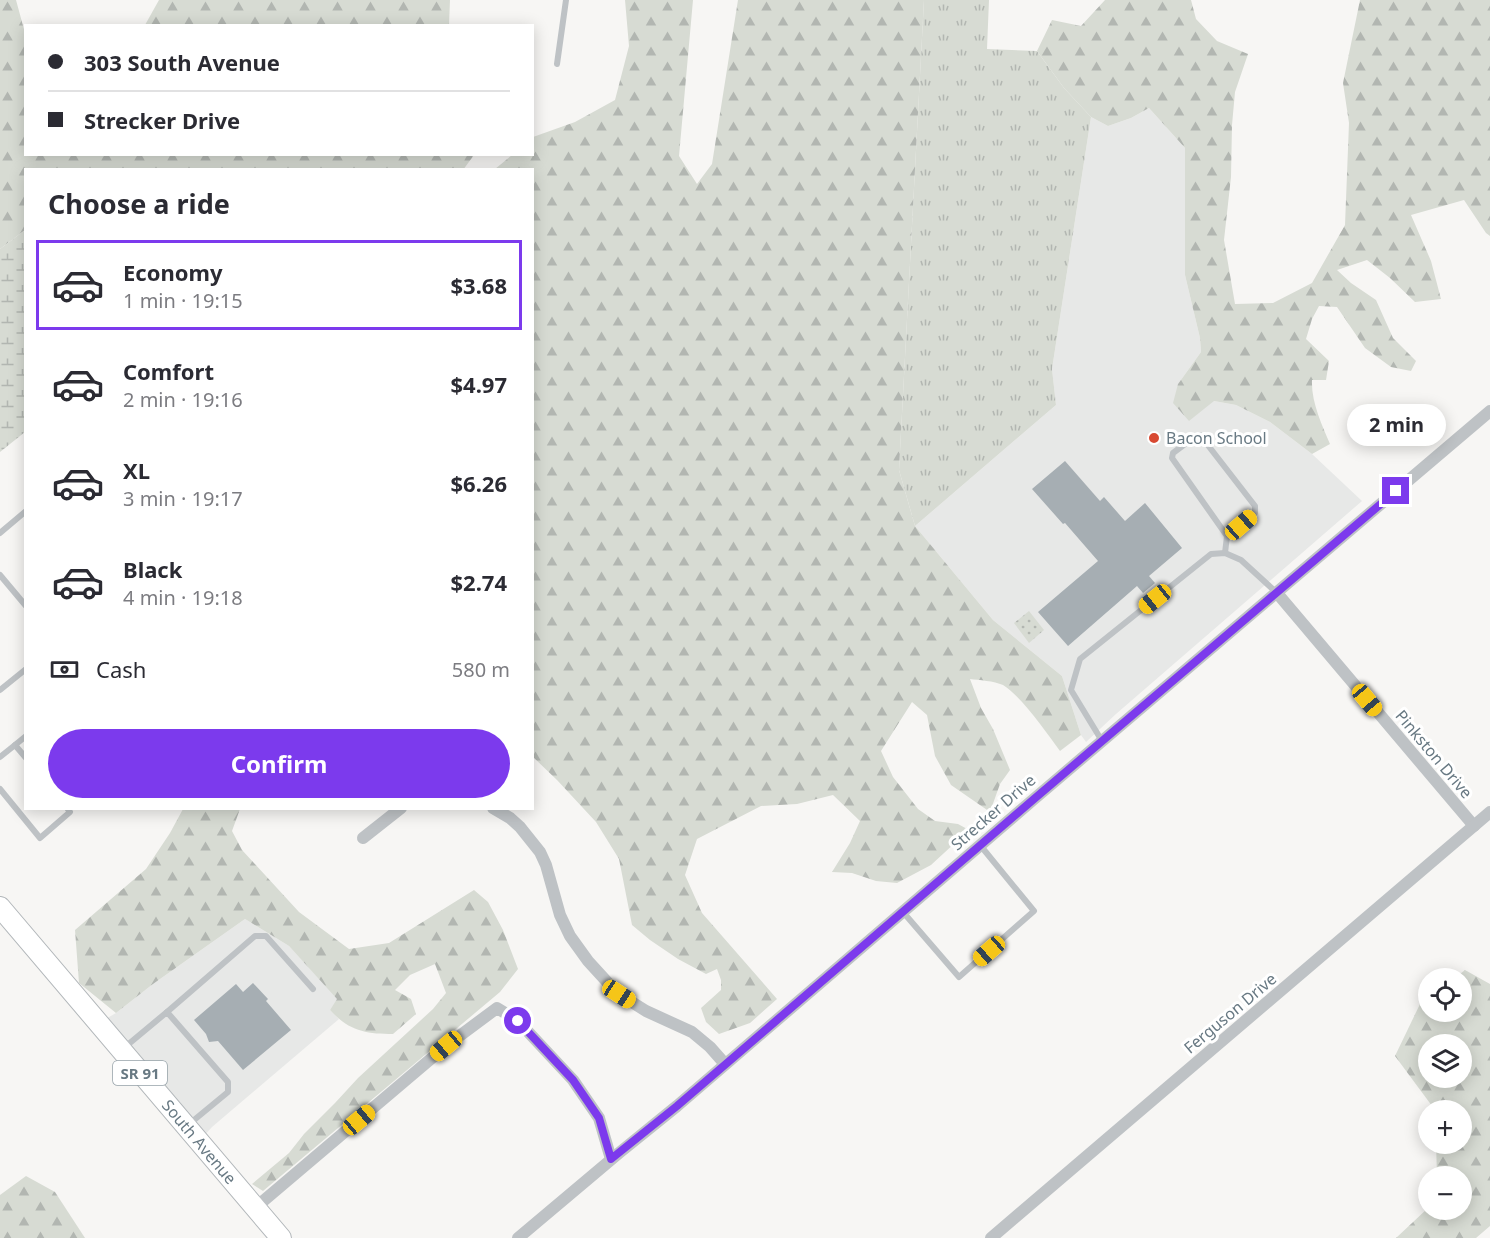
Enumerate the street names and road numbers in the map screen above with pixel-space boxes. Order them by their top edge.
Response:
street label: Pinkston Drive [1391,705,1477,803]
street label: Strecker Drive [946,769,1040,855]
street label: Ferguson Drive [1179,968,1281,1058]
road number: SR 91 [113,1061,167,1085]
street label: South Avenue [157,1095,242,1189]

